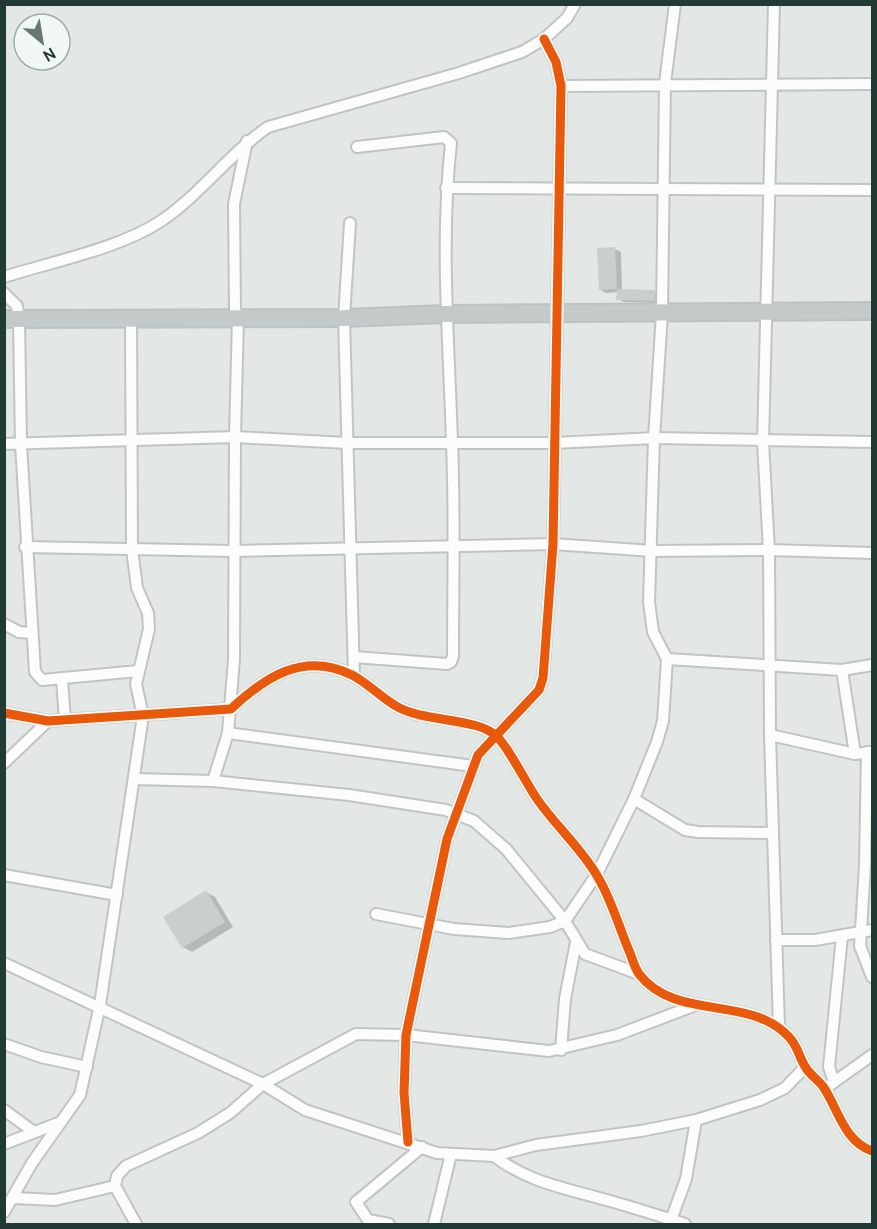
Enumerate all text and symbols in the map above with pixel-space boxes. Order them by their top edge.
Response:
north arrow [12,12,72,72]
text: N [40,44,59,66]

